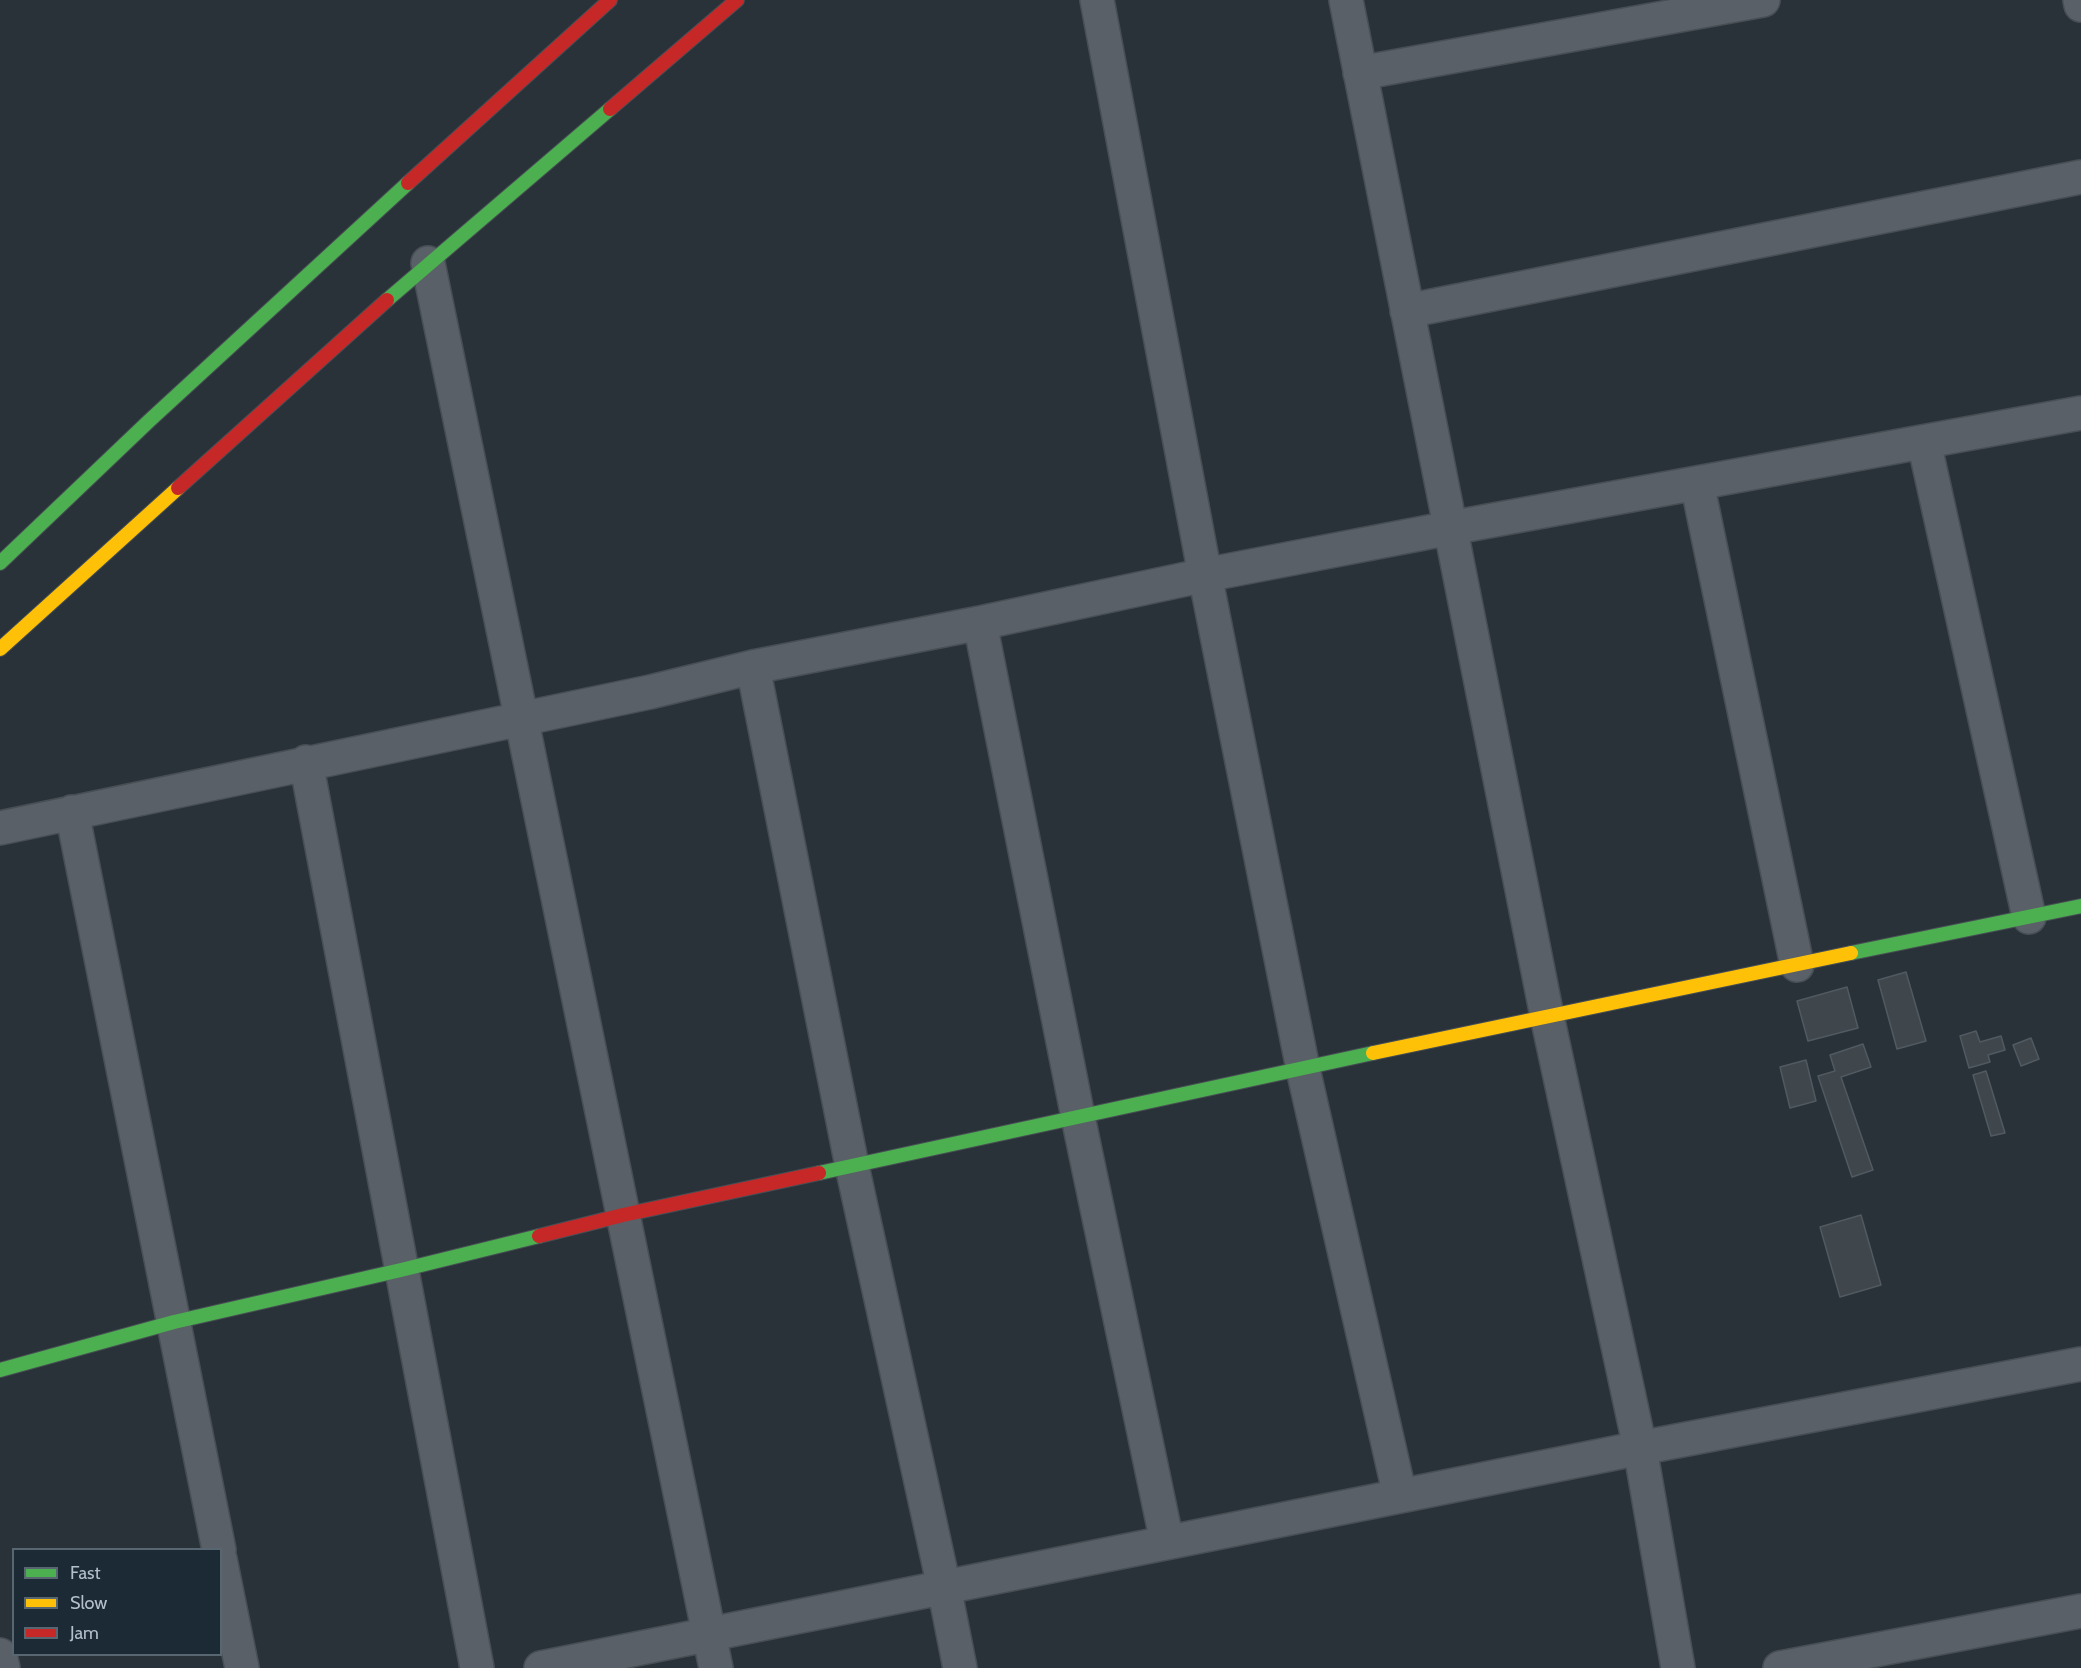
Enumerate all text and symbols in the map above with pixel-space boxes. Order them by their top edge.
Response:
legend [12,1548,222,1656]
text: Fast [70,1562,101,1584]
text: Slow [70,1592,107,1614]
text: Jam [70,1622,99,1644]

